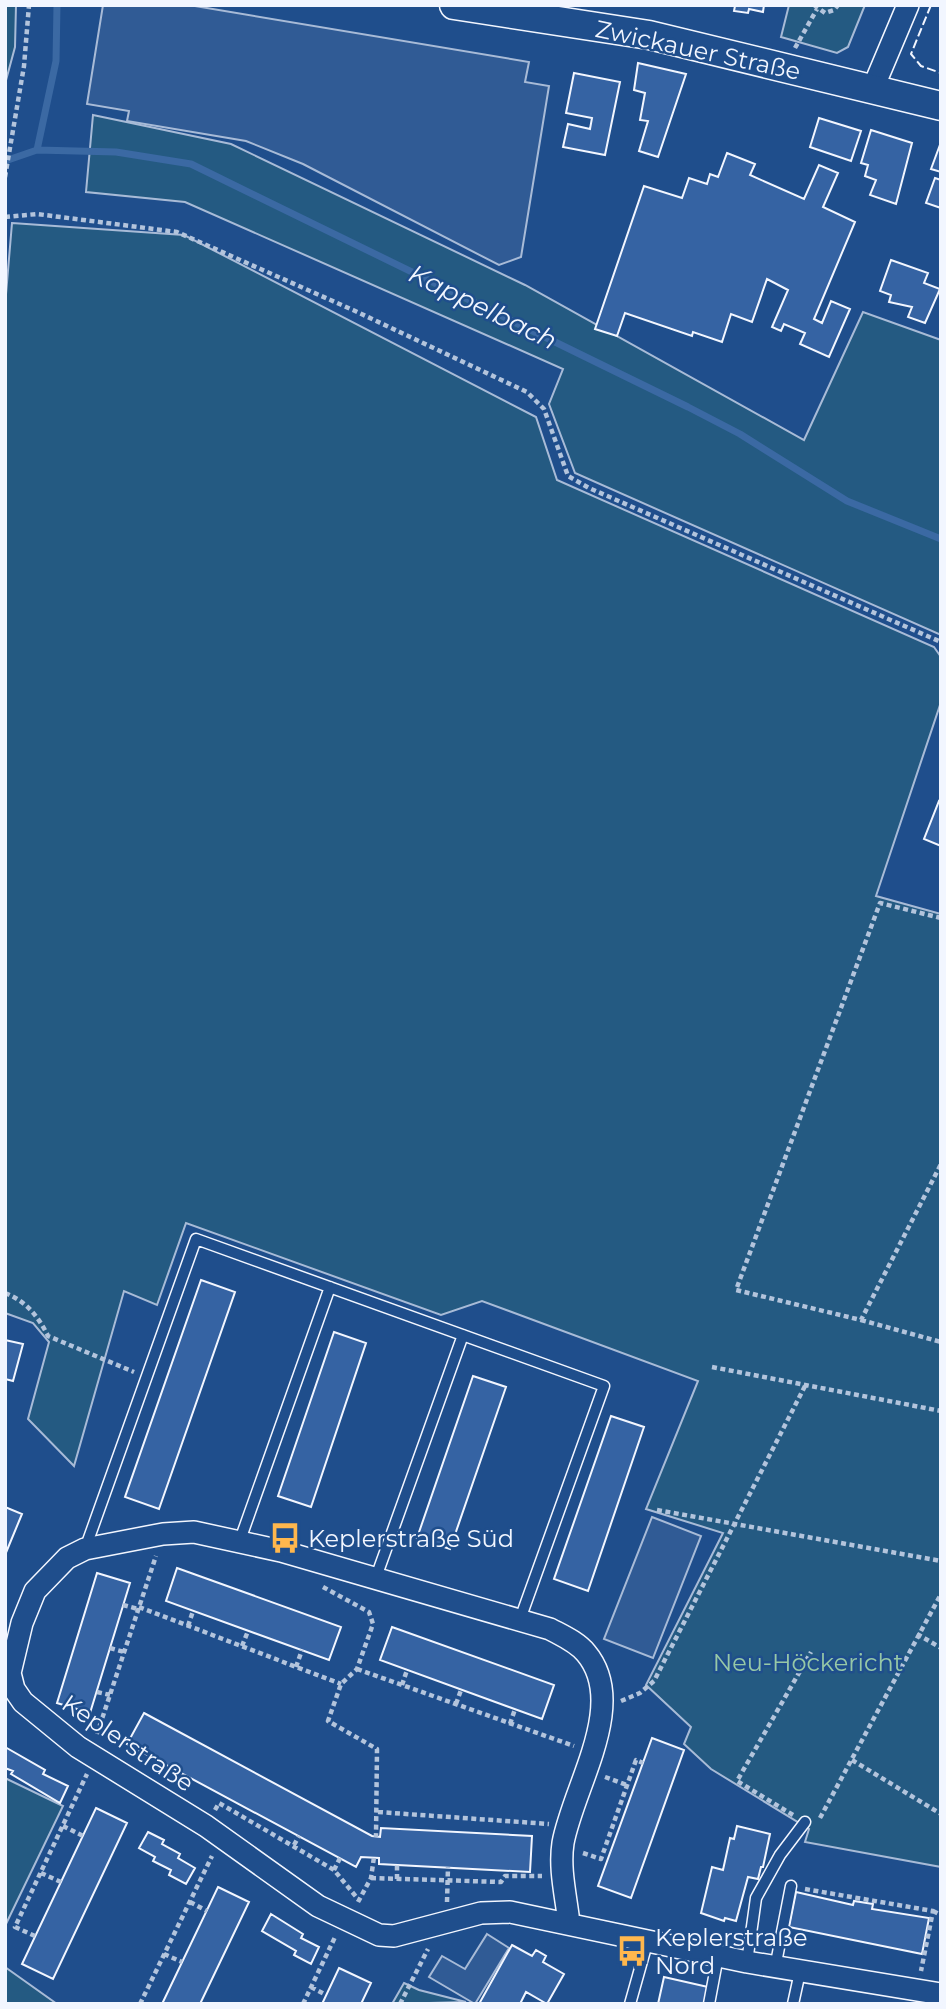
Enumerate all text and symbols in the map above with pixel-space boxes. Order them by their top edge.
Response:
street label: Zwickauer Straße [593,14,803,86]
water label: Kappelbach [404,257,562,357]
bus stop icon: Keplerstraße Süd [268,1521,302,1555]
place label: Keplerstraße Süd [308,1524,514,1553]
park label: Neu-Höckericht [713,1648,904,1677]
street label: Keplerstraße [57,1688,199,1798]
place label: Keplerstraße Nord [655,1923,808,1980]
bus stop icon: Keplerstraße Nord [615,1934,649,1968]

